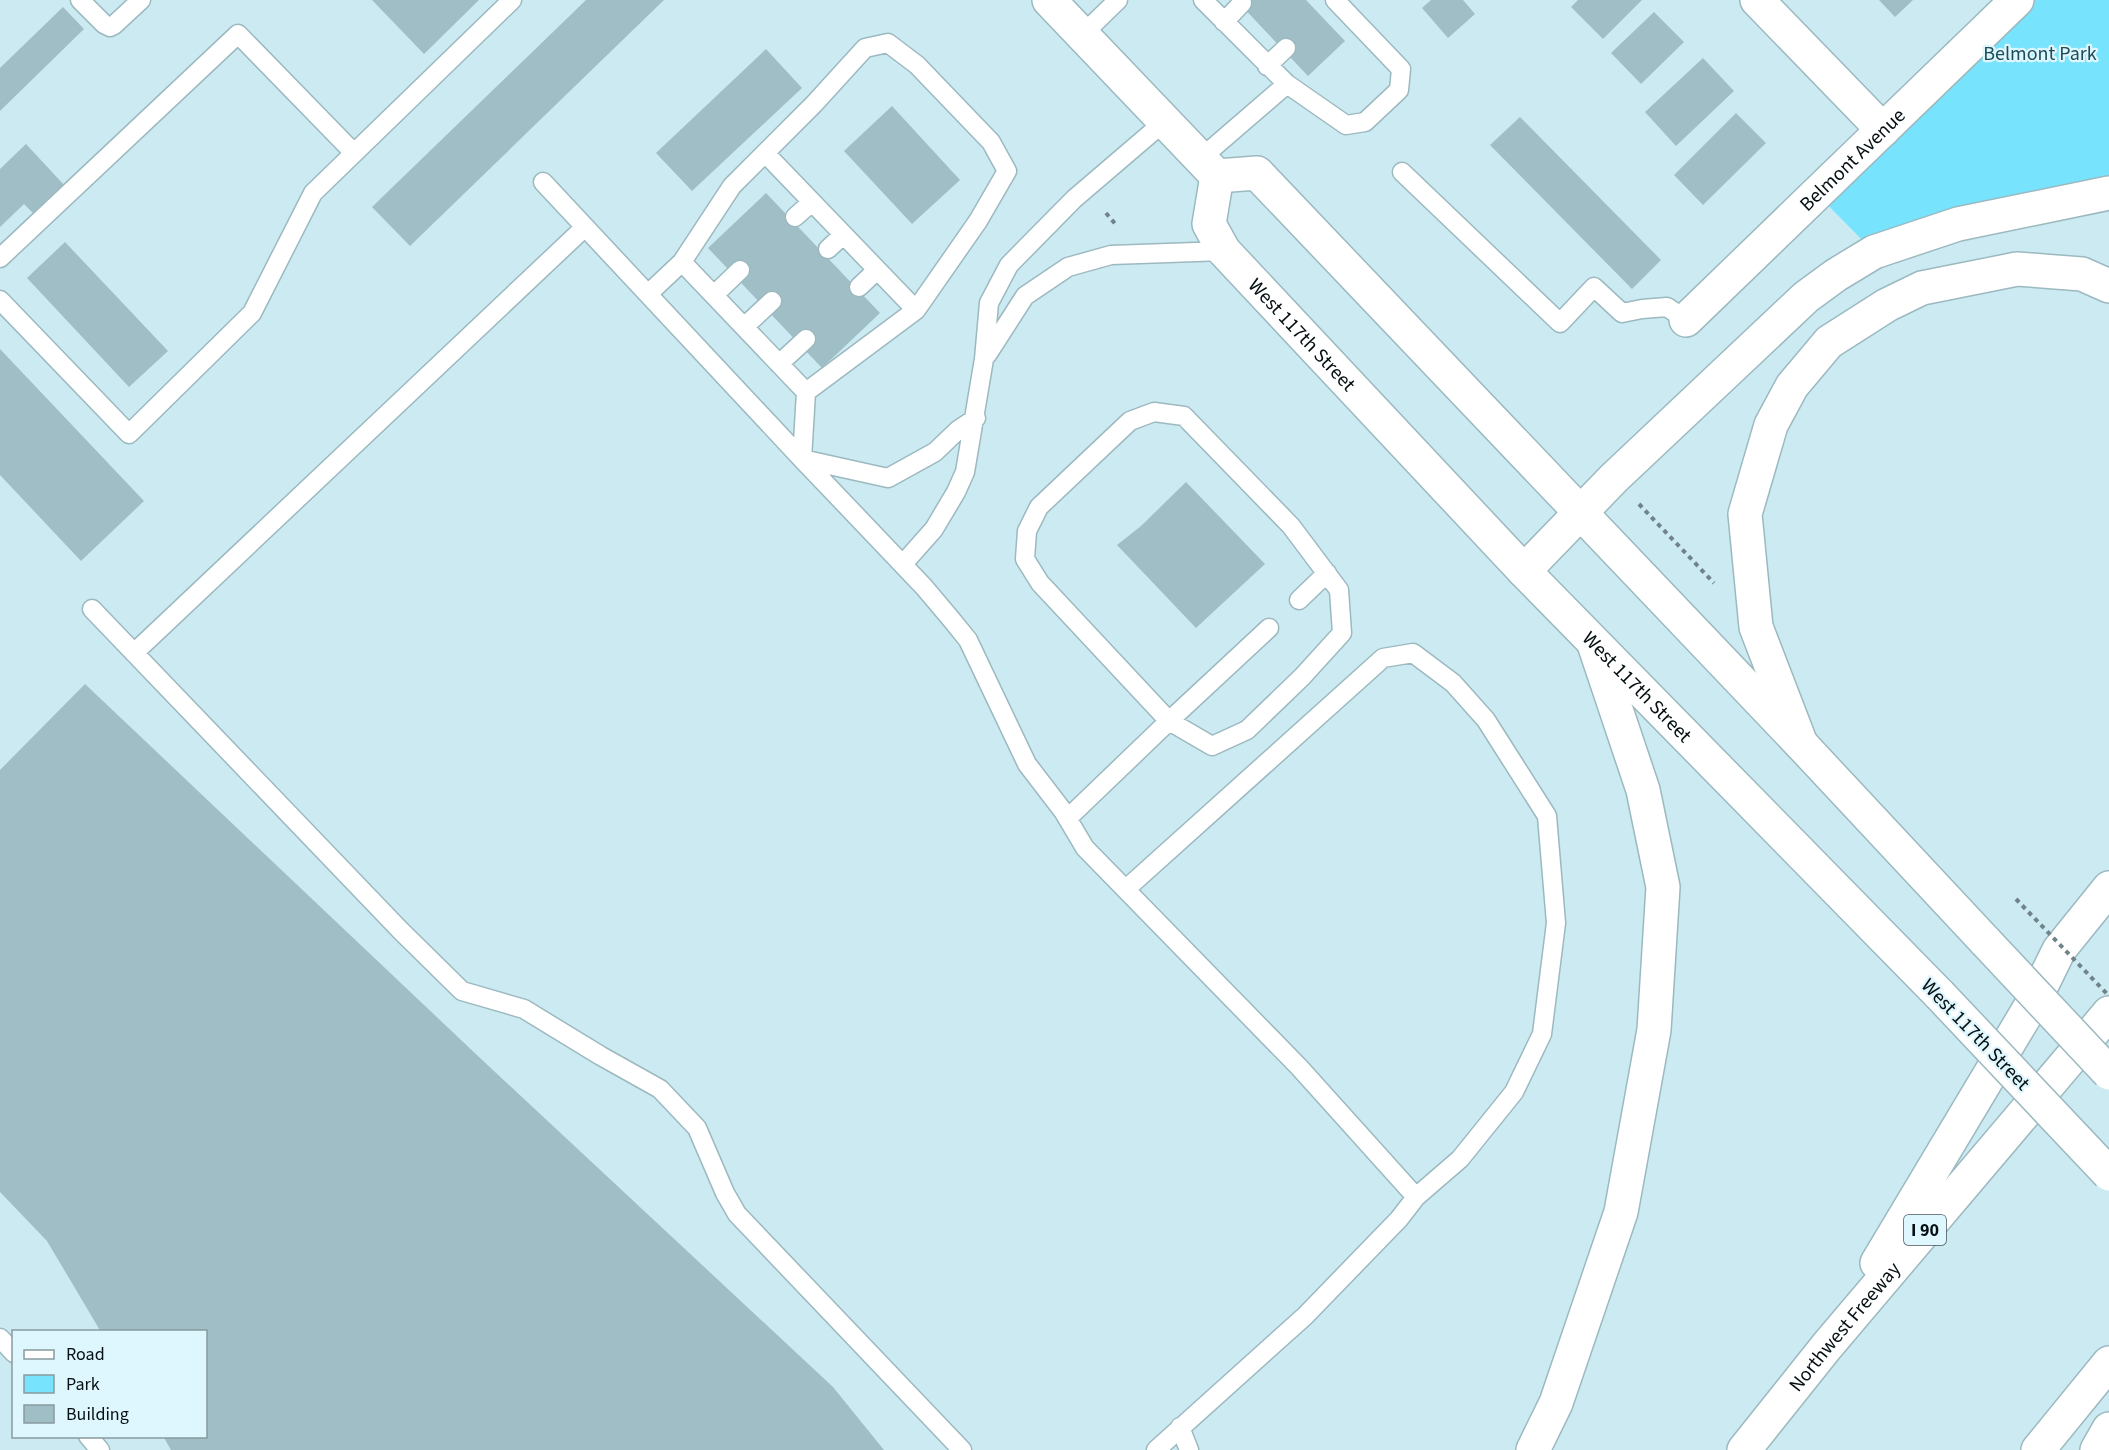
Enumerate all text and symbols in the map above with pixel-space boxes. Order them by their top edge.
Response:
park label: Belmont Park [1983,40,2097,68]
street label: Belmont Avenue [1794,102,1912,218]
street label: West 117th Street [1241,272,1362,398]
street label: West 117th Street [1575,625,1698,749]
street label: West 117th Street [1915,972,2036,1097]
road number: I 90 [1904,1215,1946,1245]
street label: Northwest Freeway [1783,1256,1908,1398]
legend [12,1330,207,1438]
text: Road [66,1342,105,1367]
text: Park [66,1372,100,1397]
text: Building [66,1402,129,1427]

